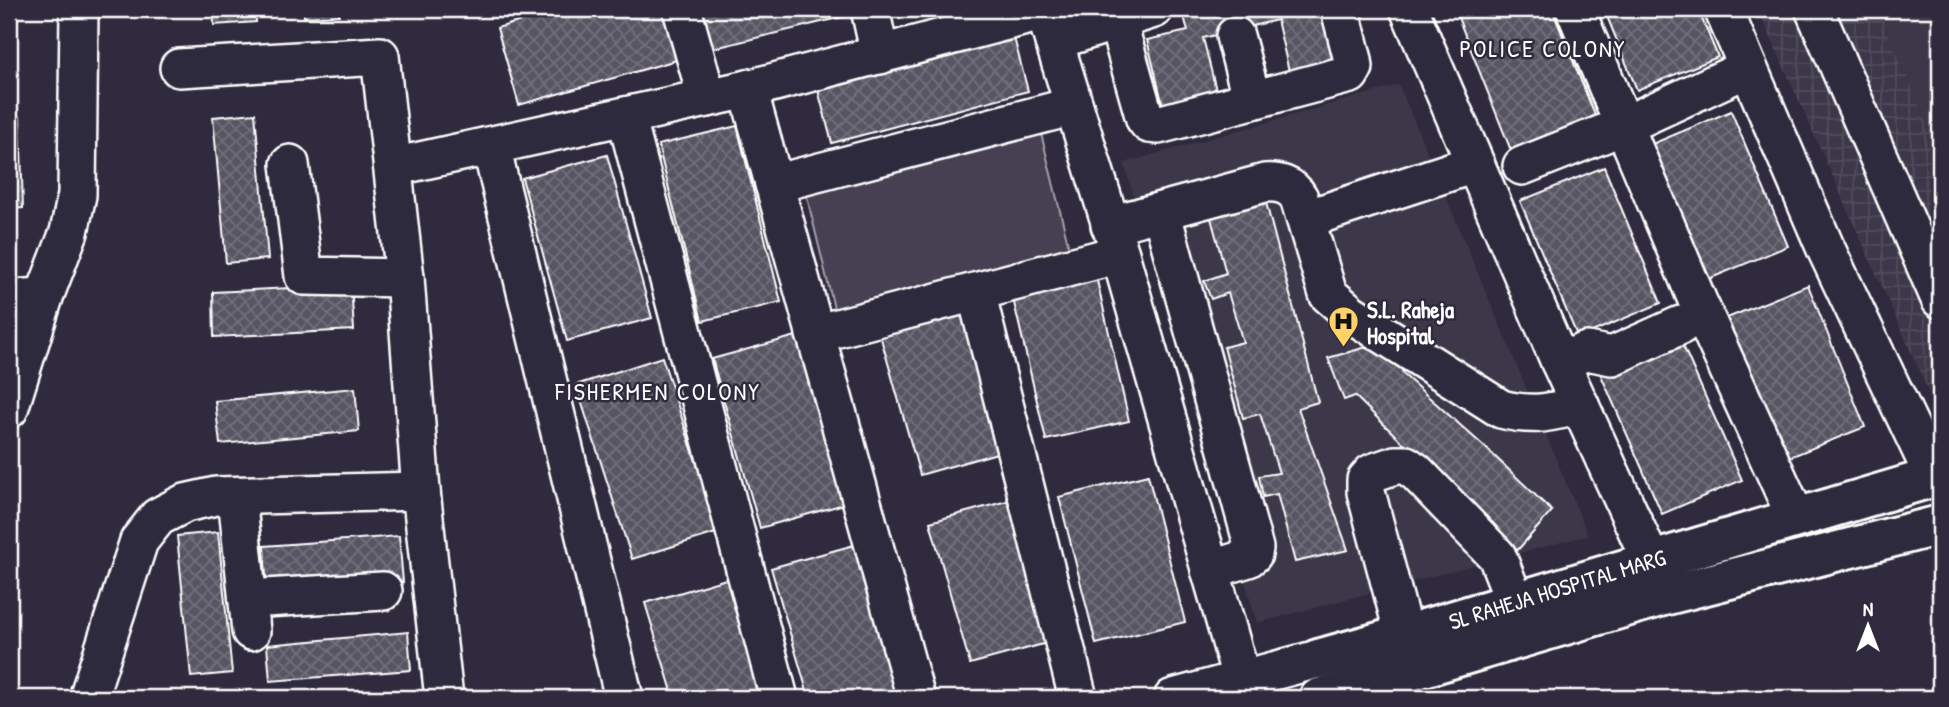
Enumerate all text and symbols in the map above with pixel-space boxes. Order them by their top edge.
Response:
district label: POLICE COLONY [1460,32,1626,64]
place label: S.L. Raheja Hospital [1367,294,1454,352]
hospital icon: S.L. Raheja Hospital [1327,305,1361,349]
district label: FISHERMEN COLONY [554,375,761,407]
street label: SL RAHEJA HOSPITAL MARG [1445,541,1669,637]
north arrow [1834,592,1904,662]
text: N [1863,596,1873,622]

